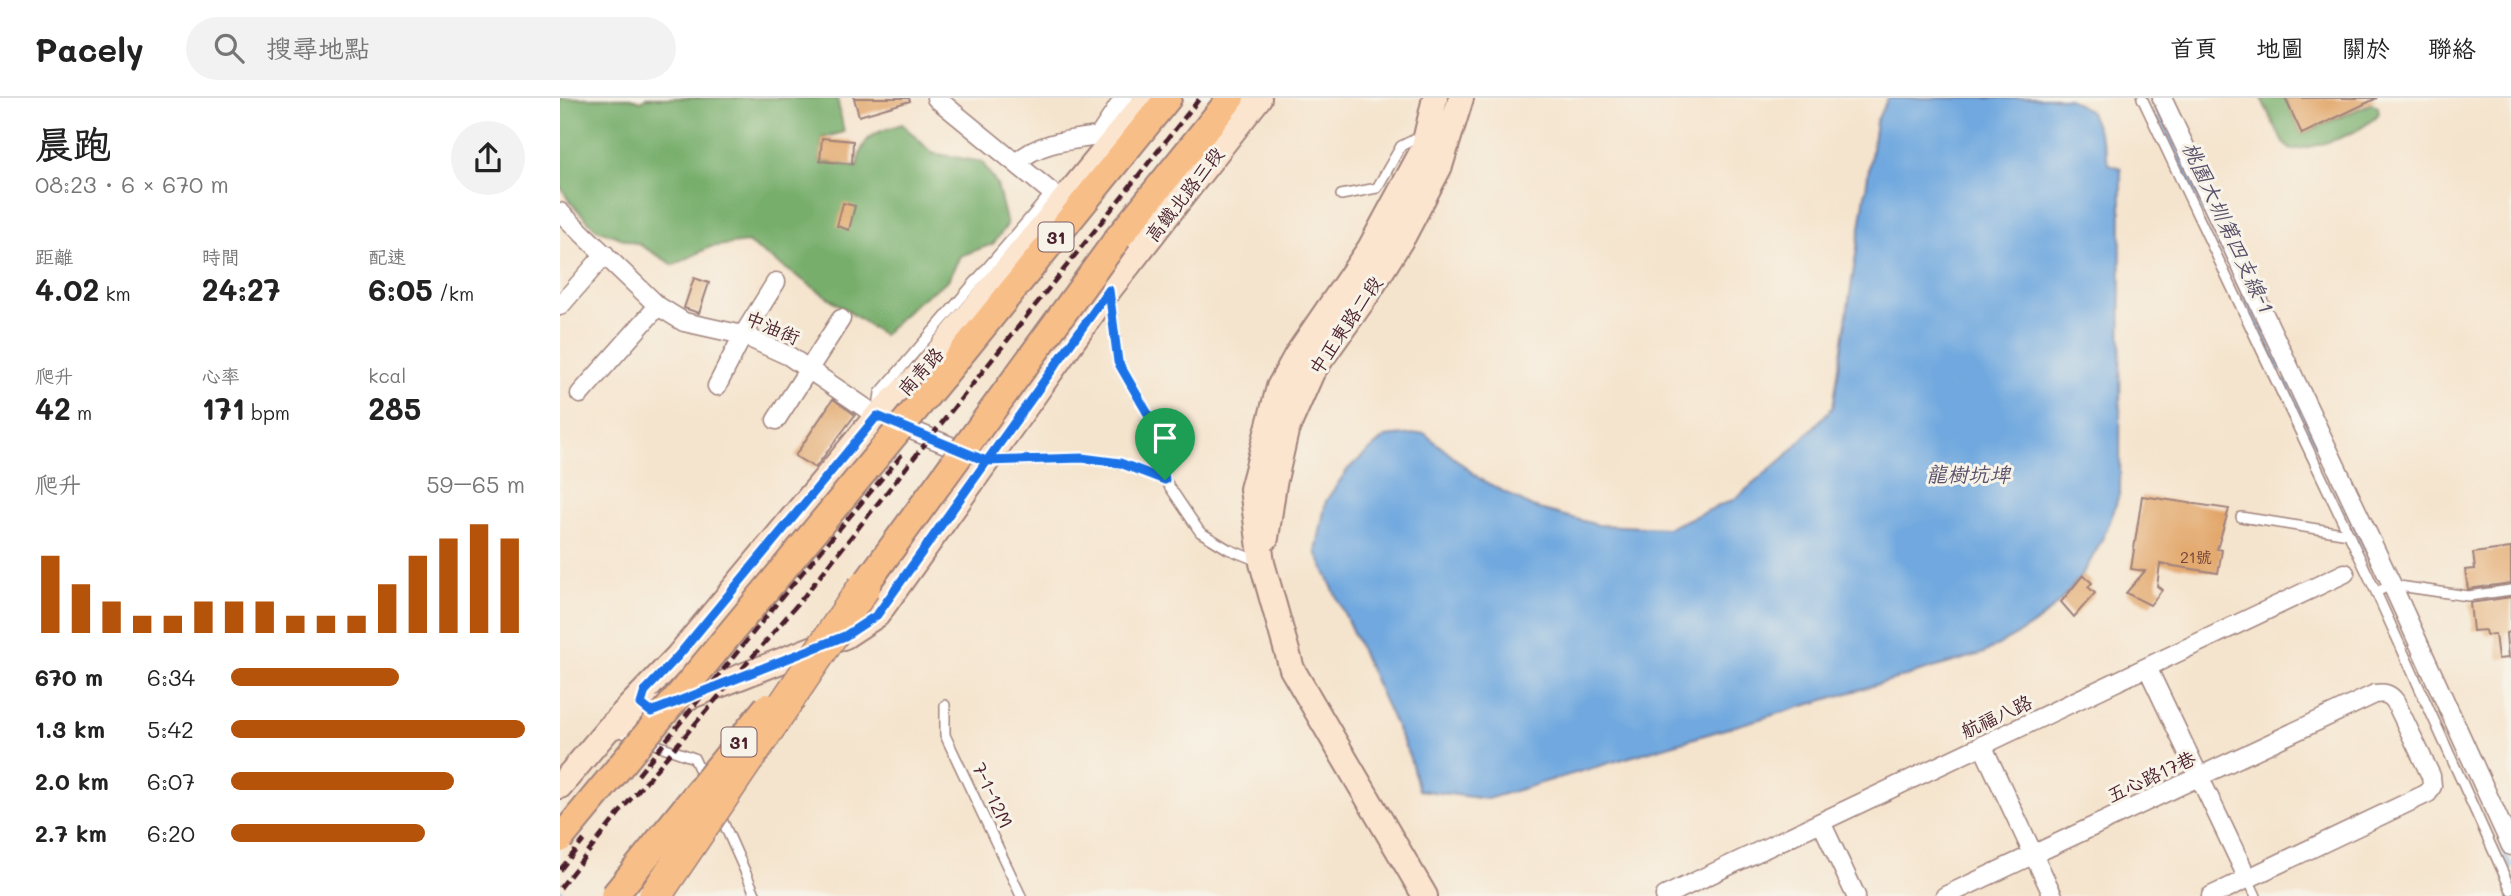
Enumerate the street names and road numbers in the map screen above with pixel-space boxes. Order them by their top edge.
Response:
street label: 高鐵北路三段 [1139,141,1229,247]
road number: 31 [1038,222,1074,252]
street label: 中正東路二段 [1303,271,1387,379]
street label: 中油街 [742,304,804,350]
street label: 南青路 [892,341,948,401]
street label: 航福八路 [1956,689,2036,743]
road number: 31 [722,728,756,756]
street label: 五心路17巷 [2103,745,2199,807]
street label: 7-1-12M [967,758,1019,832]

